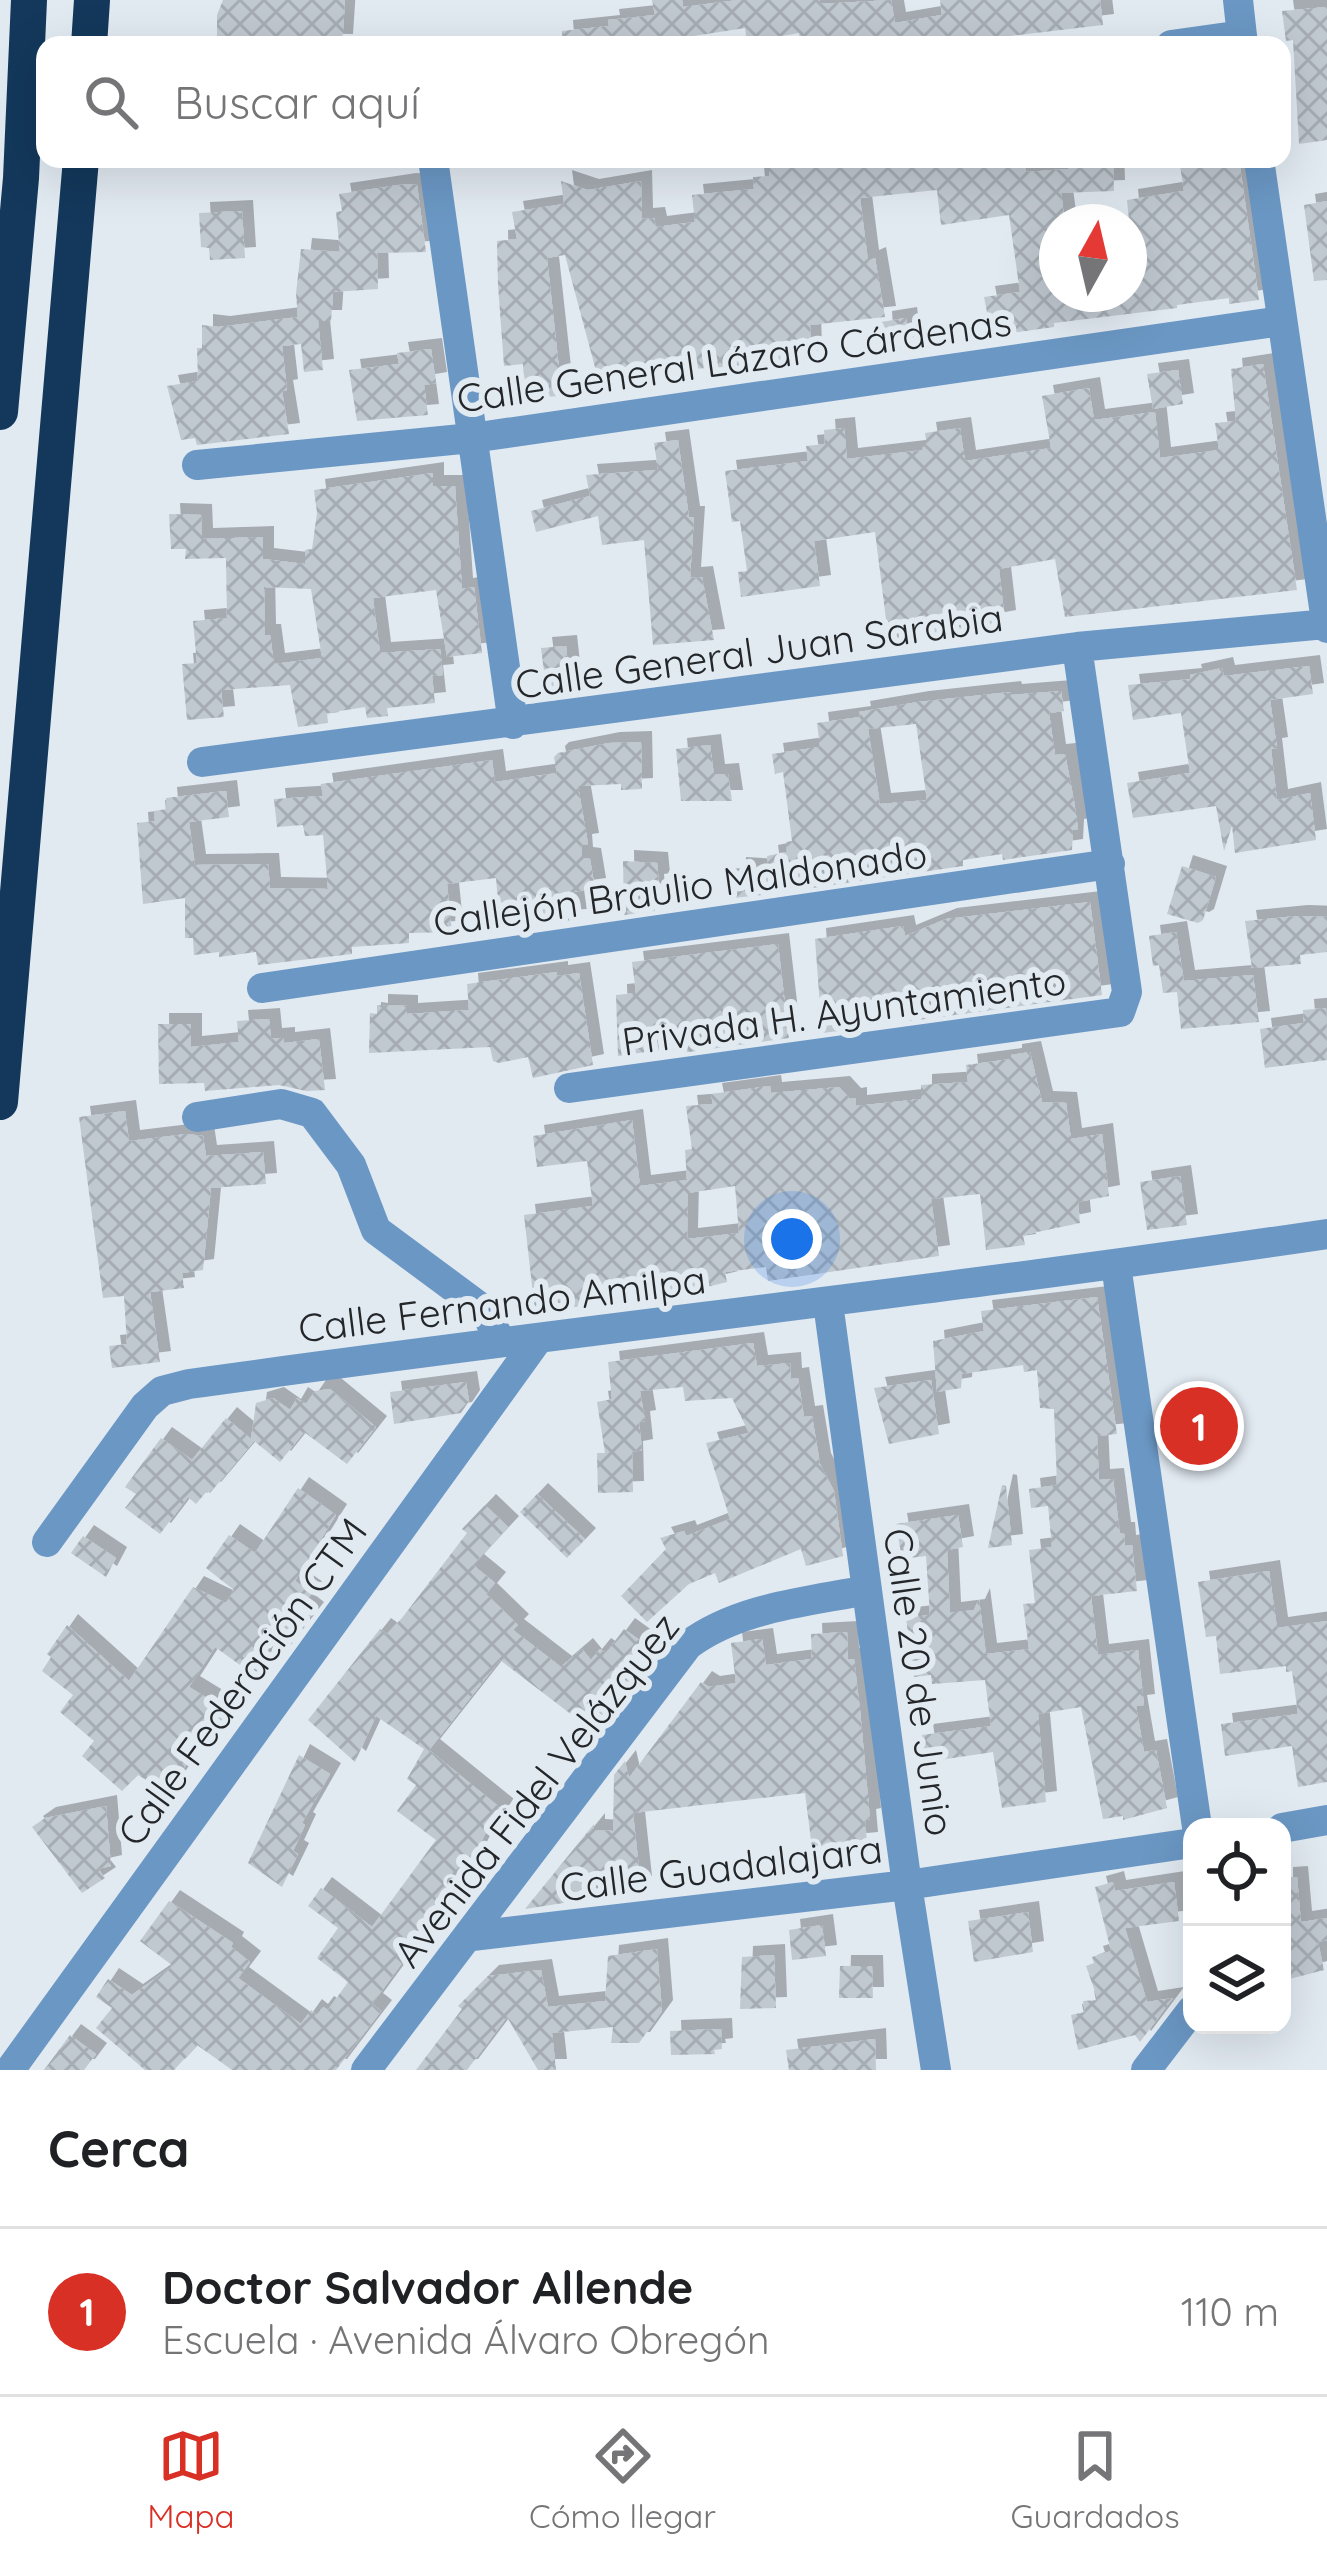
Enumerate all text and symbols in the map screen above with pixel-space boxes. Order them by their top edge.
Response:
search box [36,36,1291,168]
icon: search [78,69,144,135]
text: Buscar aquí [174,74,420,130]
north arrow [1039,204,1147,312]
street label: Calle General Lázaro Cárdenas [454,296,1014,423]
street label: Calle General Juan Sarabia [512,592,1006,709]
street label: Callejón Braulio Maldonado [430,829,930,946]
street label: Privada H. Ayuntamiento [619,955,1069,1066]
your location [762,1209,822,1269]
street label: Calle Fernando Amilpa [296,1254,708,1353]
pin: 1 [1160,1381,1238,1471]
street label: Calle Federación CTM [106,1508,377,1855]
street label: Calle 20 de Junio [874,1525,965,1839]
street label: Avenida Fidel Velázquez [382,1603,689,1976]
map controls [1183,1818,1291,2034]
button: locate [1183,1818,1291,1926]
street label: Calle Guadalajara [557,1823,885,1912]
button: layers [1183,1926,1291,2034]
text: Cerca [48,2116,190,2180]
text: Doctor Salvador Allende [162,2259,693,2315]
text: 1 [79,2287,95,2336]
text: 110 m [1181,2287,1279,2336]
text: Escuela · Avenida Álvaro Obregón [162,2315,770,2364]
tab: Mapa [147,2423,235,2536]
tab: Cómo llegar [529,2423,716,2536]
tab: Guardados [1011,2423,1180,2536]

